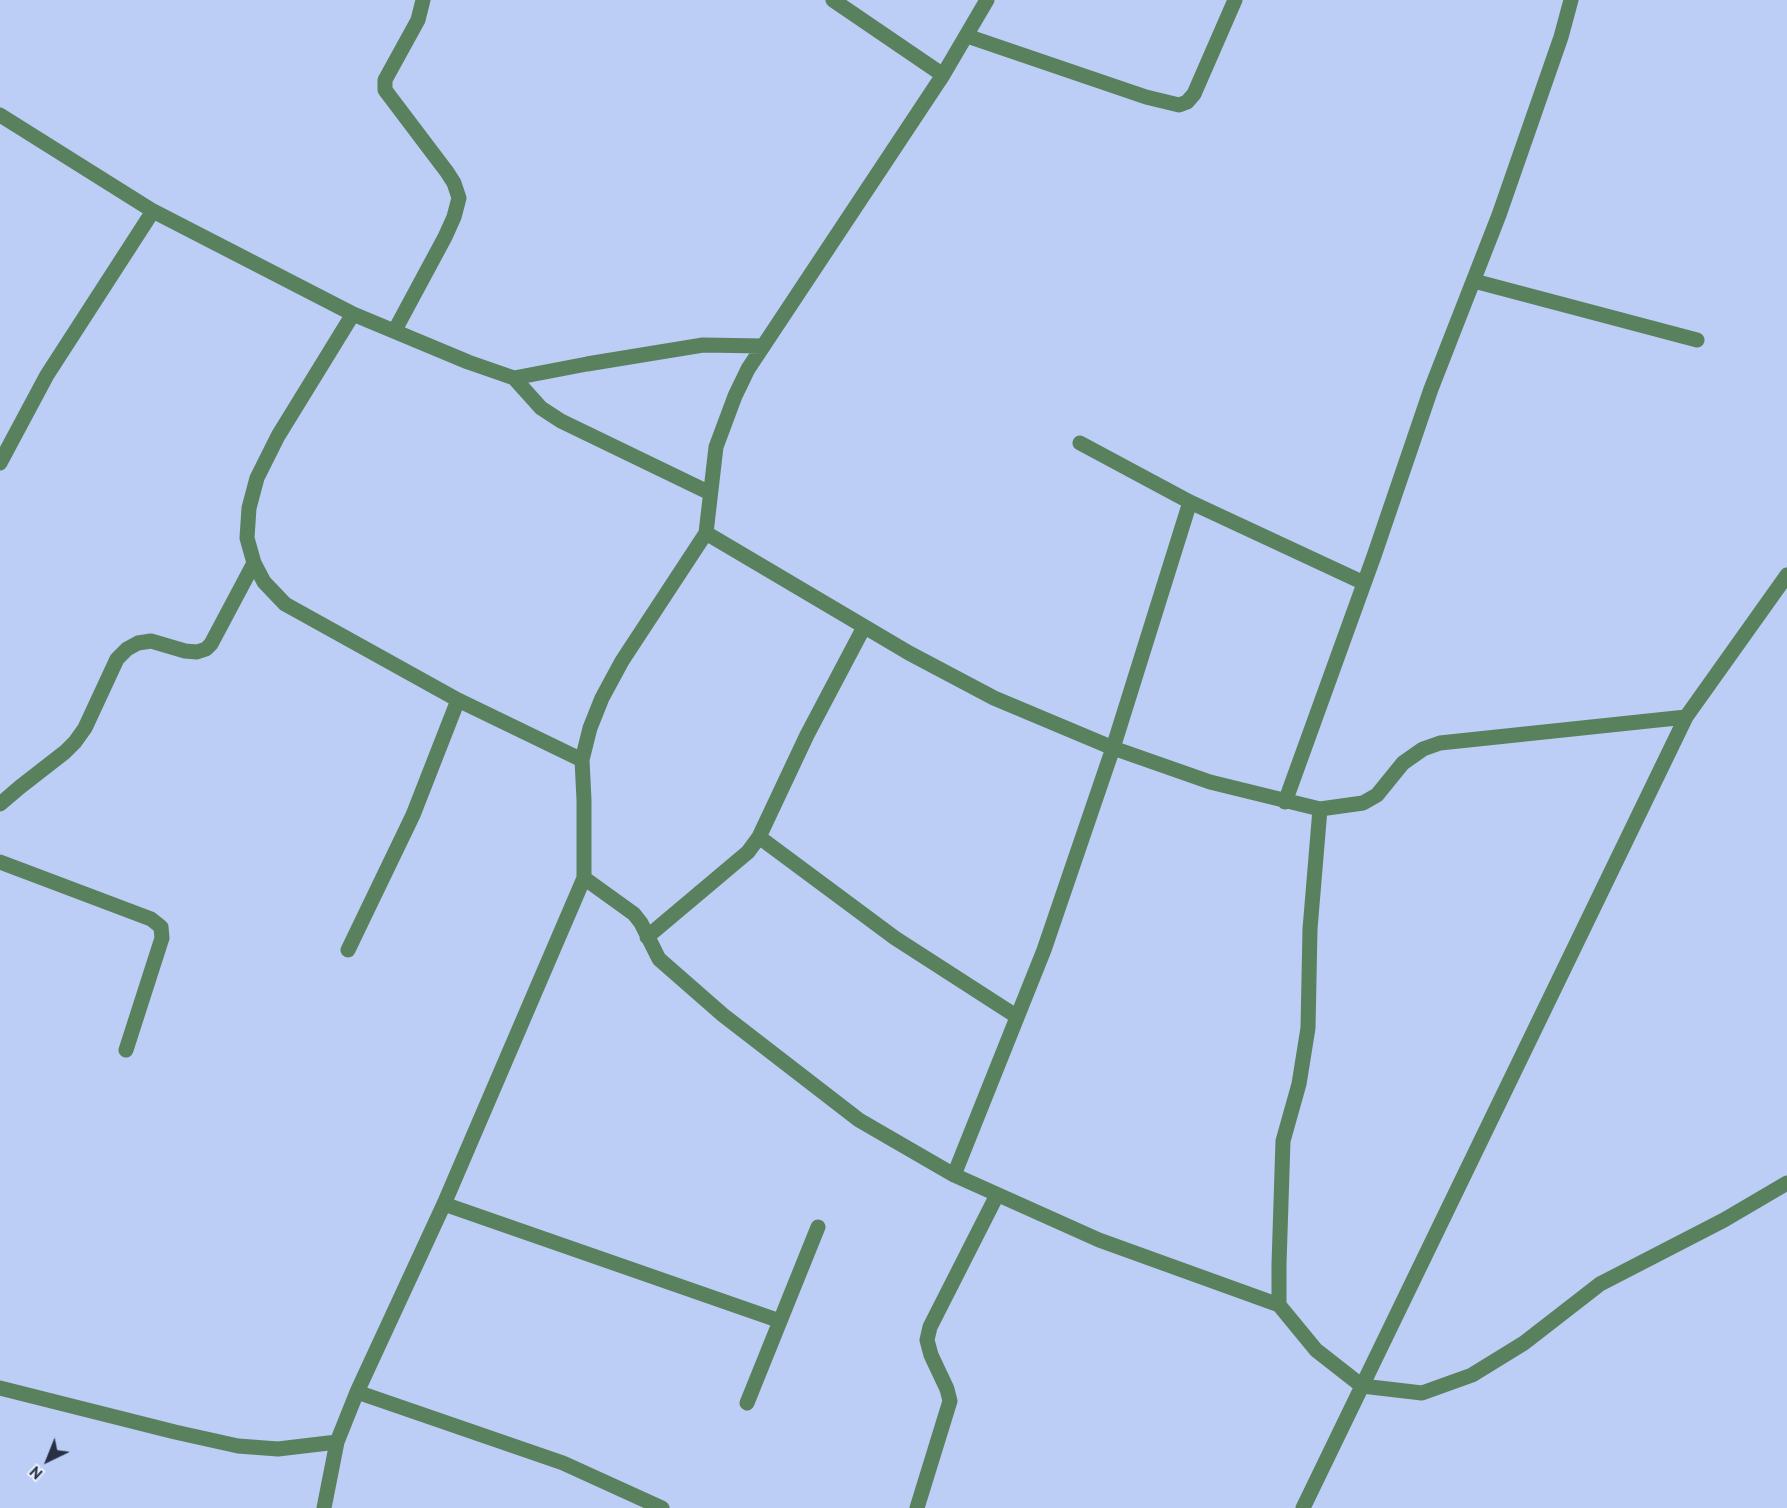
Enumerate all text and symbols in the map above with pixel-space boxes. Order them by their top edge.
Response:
north arrow [18,1430,78,1490]
text: N [25,1462,46,1484]

